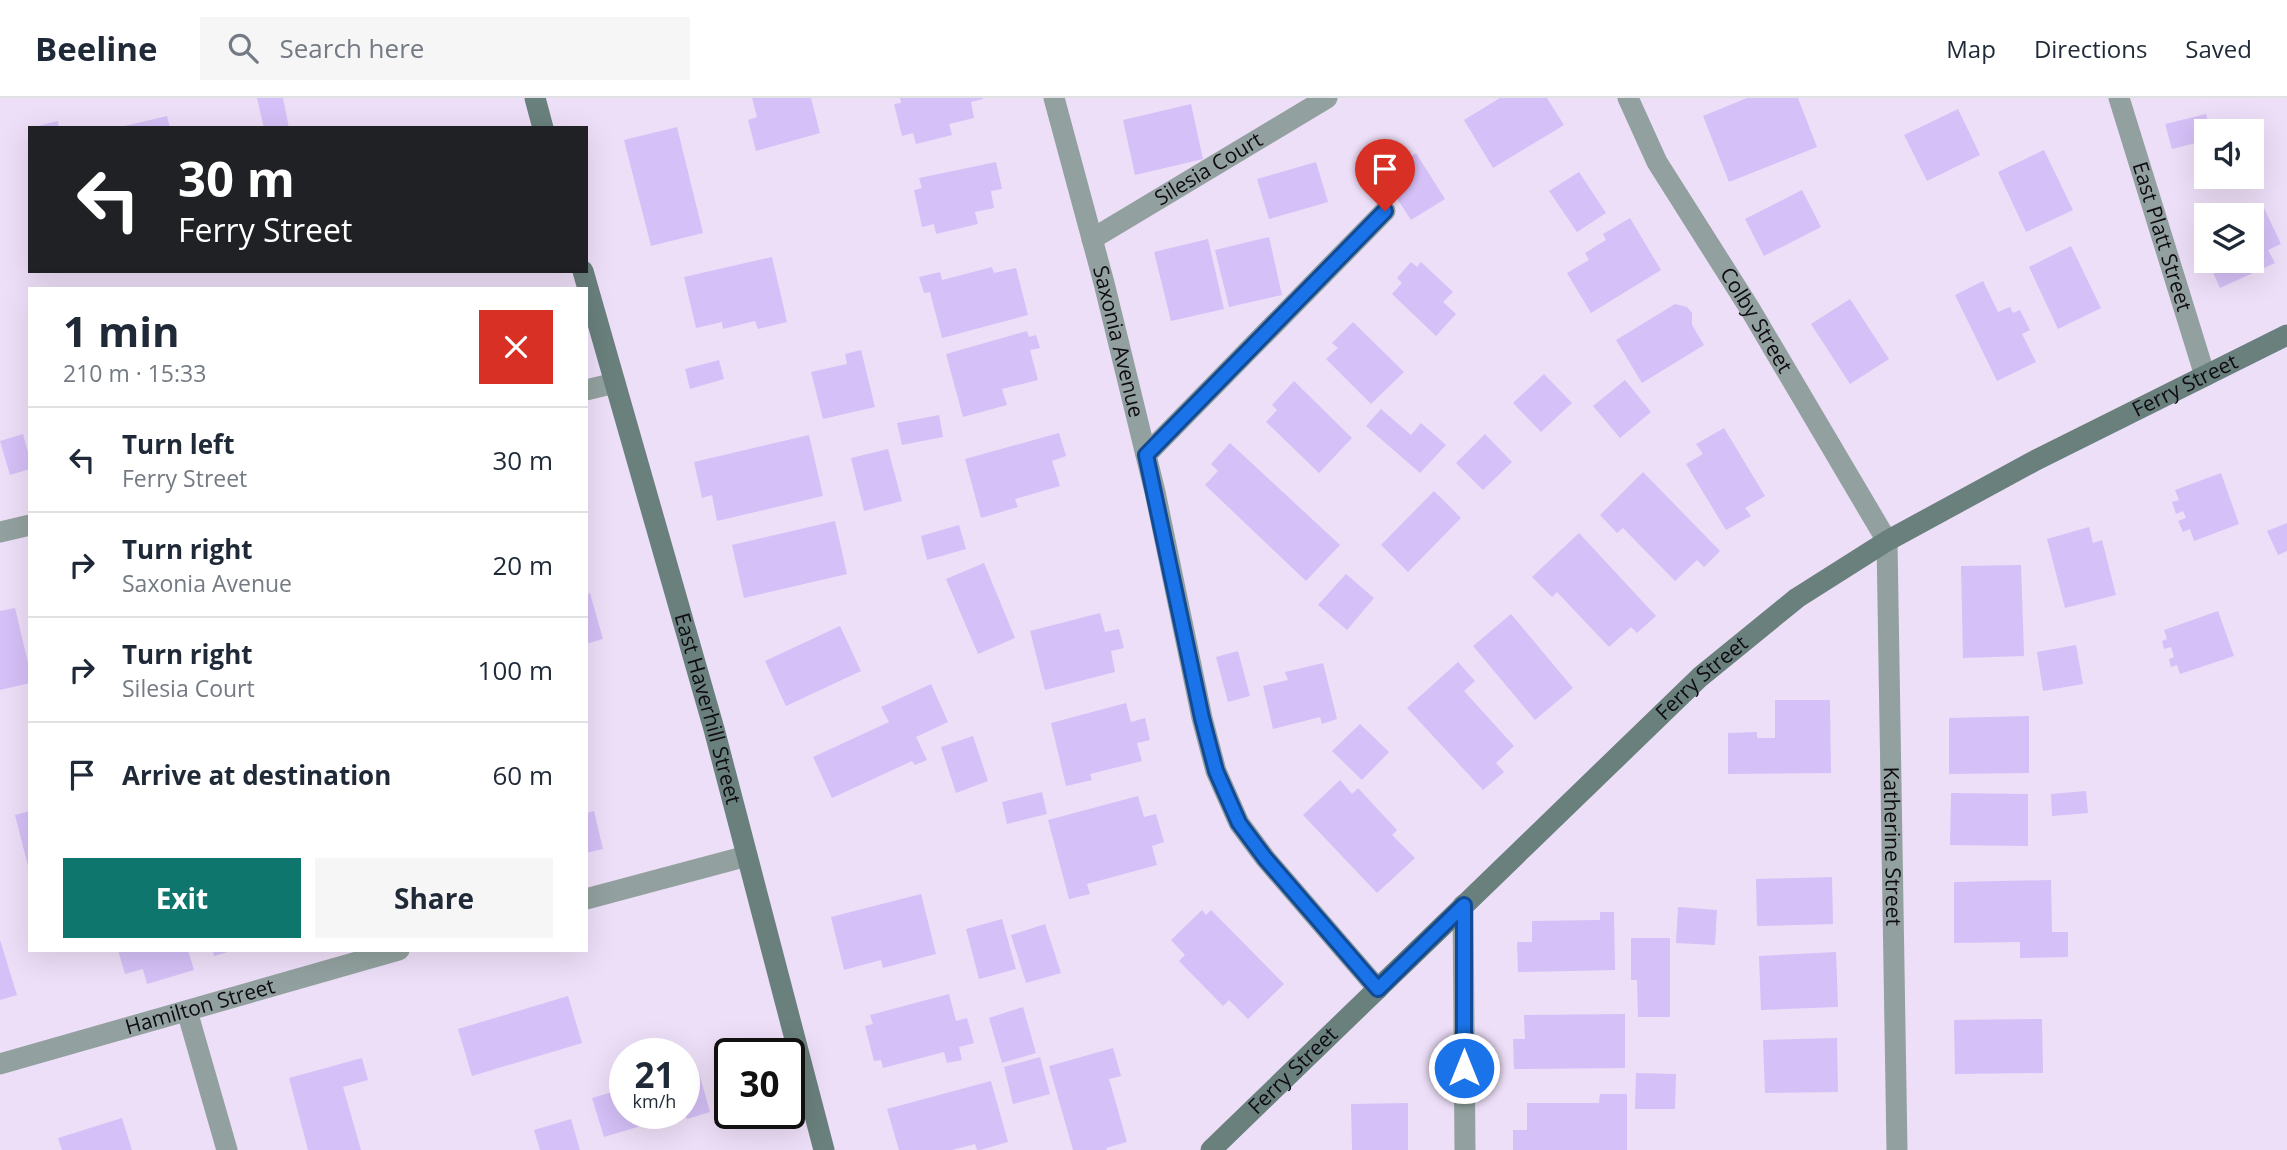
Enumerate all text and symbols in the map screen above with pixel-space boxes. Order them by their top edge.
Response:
search box [200,17,690,80]
text: Beeline [35,26,158,71]
icon: search [224,29,262,67]
text: Search here [280,30,424,66]
text: Map [1946,32,1996,65]
text: Directions [2034,32,2147,65]
text: Saved [2185,32,2252,65]
map controls [2194,119,2264,273]
button: sound [2194,119,2264,189]
street label: Silesia Court [1149,125,1267,211]
pin [1355,139,1415,211]
text: 30 m [178,145,295,211]
icon: arrive [1366,150,1404,188]
icon: left [63,154,154,245]
street label: East Platt Street [2127,158,2199,314]
button: layers [2194,203,2264,273]
text: Ferry Street [178,208,352,251]
street label: Saxonia Avenue [1087,262,1151,420]
street label: Colby Street [1714,262,1800,378]
text: 1 min [63,302,180,359]
button: close [479,310,553,384]
street label: Ferry Street [2127,347,2242,423]
text: 210 m · 15:33 [63,357,206,389]
text: Turn left [122,426,234,462]
icon: left [63,441,101,479]
text: 30 m [492,442,553,478]
text: Ferry Street [122,462,247,494]
text: Turn right [122,531,253,567]
icon: right [63,546,101,584]
text: 20 m [492,547,553,583]
text: Saxonia Avenue [122,567,292,599]
street label: East Haverhill Street [668,609,748,807]
street label: Ferry Street [1649,629,1753,726]
text: Turn right [122,636,253,672]
icon: right [63,651,101,689]
text: 100 m [478,652,553,688]
text: Silesia Court [122,672,255,704]
icon: arrive [63,756,101,794]
text: Arrive at destination [122,757,391,793]
text: 60 m [492,757,553,793]
street label: Katherine Street [1878,766,1908,926]
button: Exit [63,858,301,938]
button: Share [315,858,553,938]
street label: Hamilton Street [122,971,278,1041]
street label: Ferry Street [1241,1020,1343,1120]
position arrow [1427,1031,1501,1105]
speed limit sign: 30 [714,1038,805,1129]
text: 21 [634,1051,675,1098]
text: km/h [633,1089,676,1113]

